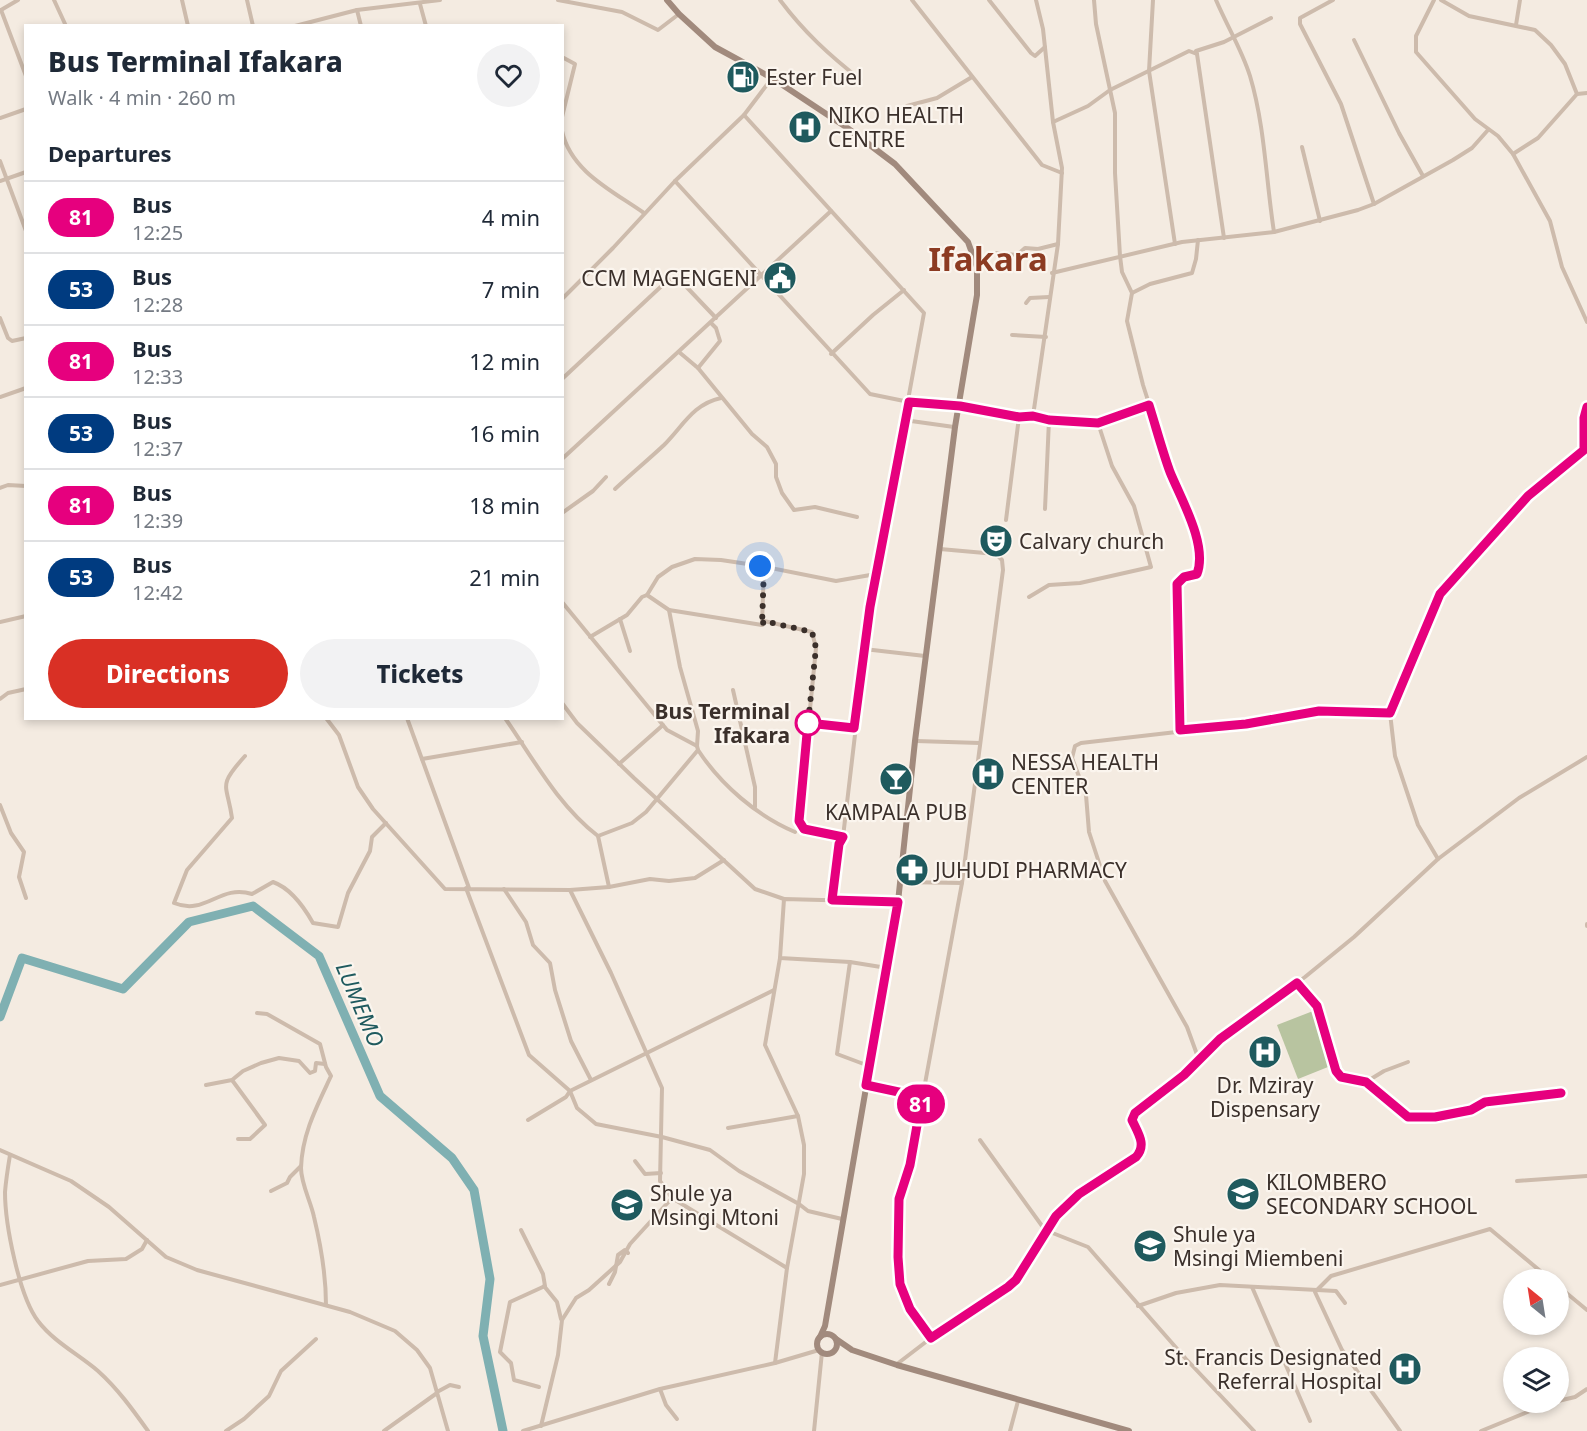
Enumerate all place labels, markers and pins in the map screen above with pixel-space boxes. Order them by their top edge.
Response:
fuel station icon: Ester Fuel [725,59,761,95]
place label: Ester Fuel [766,63,862,91]
place label: NIKO HEALTH CENTRE [828,101,964,153]
hospital icon: NIKO HEALTH CENTRE [787,109,823,145]
public building icon: CCM MAGENGENI [762,260,798,296]
place label: CCM MAGENGENI [581,264,757,292]
theatre icon: Calvary church [978,523,1014,559]
place label: Calvary church [1019,527,1164,555]
place label: Bus Terminal Ifakara [655,697,790,749]
marker: Bus Terminal Ifakara [795,710,821,736]
place label: NESSA HEALTH CENTER [1011,748,1159,800]
hospital icon: NESSA HEALTH CENTER [970,756,1006,792]
bar icon: KAMPALA PUB [878,761,914,797]
place label: KAMPALA PUB [825,798,967,826]
pharmacy icon: JUHUDI PHARMACY [894,852,930,888]
place label: JUHUDI PHARMACY [933,856,1127,884]
hospital icon: Dr. Mziray Dispensary [1247,1034,1283,1070]
place label: Dr. Mziray Dispensary [1210,1071,1320,1123]
place label: KILOMBERO SECONDARY SCHOOL [1266,1168,1477,1220]
school or university icon: KILOMBERO SECONDARY SCHOOL [1225,1176,1261,1212]
place label: Shule ya Msingi Mtoni [650,1179,779,1231]
school or university icon: Shule ya Msingi Mtoni [609,1187,645,1223]
place label: Shule ya Msingi Miembeni [1173,1220,1343,1272]
school or university icon: Shule ya Msingi Miembeni [1132,1228,1168,1264]
place label: St. Francis Designated Referral Hospital [1164,1343,1382,1395]
hospital icon: St. Francis Designated Referral Hospital [1387,1351,1423,1387]

